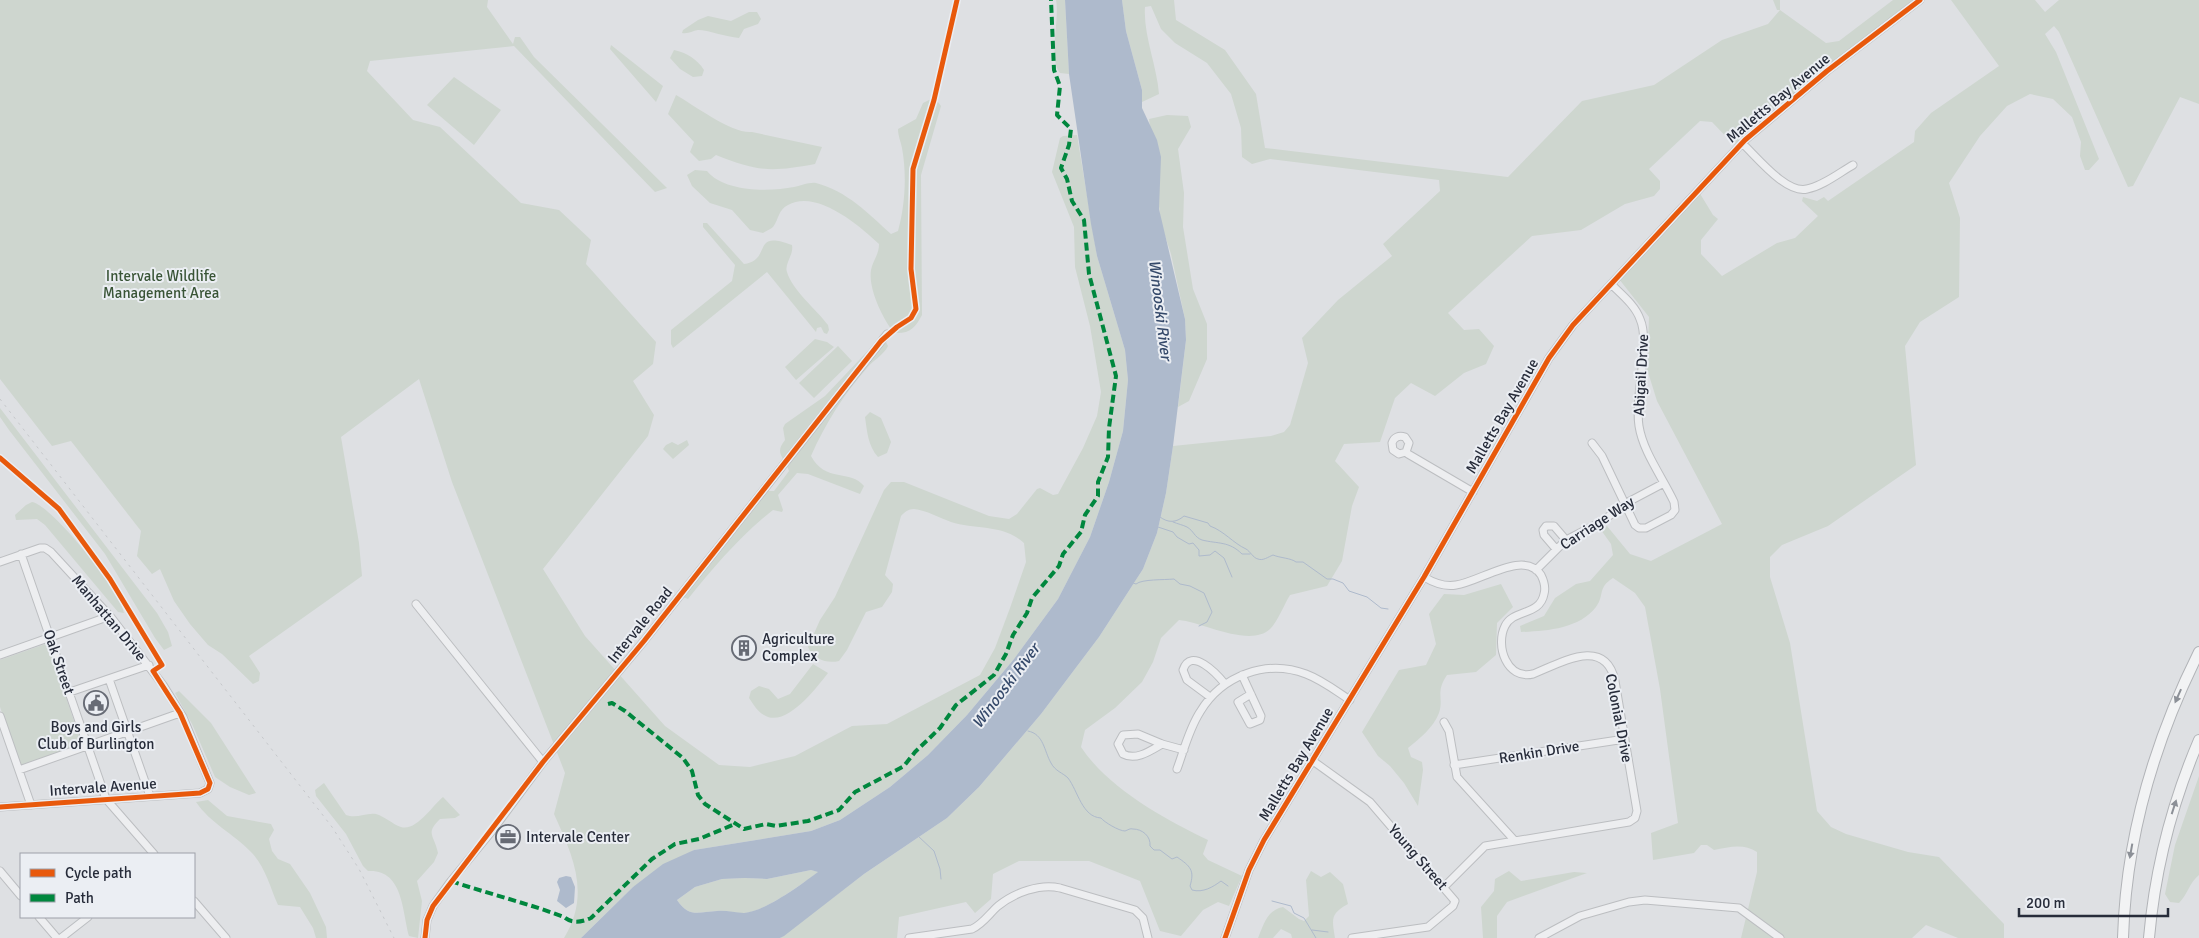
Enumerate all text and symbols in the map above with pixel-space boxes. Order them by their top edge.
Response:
street label: Malletts Bay Avenue [1722,49,1834,147]
water label: Winooski River [1144,259,1176,363]
park label: Intervale Wildlife Management Area [103,267,219,302]
street label: Abigail Drive [1630,334,1652,416]
street label: Malletts Bay Avenue [1462,355,1542,477]
street label: Carriage Way [1557,492,1637,554]
street label: Manhattan Drive [68,571,150,665]
street label: Intervale Road [604,583,676,667]
street label: Oak Street [40,627,78,697]
place label: Agriculture Complex [762,630,834,665]
building icon: Agriculture Complex [731,635,757,661]
water label: Winooski River [968,638,1046,732]
street label: Colonial Drive [1602,672,1636,764]
one-way arrow [2173,689,2181,703]
public building icon: Boys and Girls Club of Burlington [83,690,109,716]
street label: Malletts Bay Avenue [1255,704,1337,824]
place label: Boys and Girls Club of Burlington [37,718,155,753]
street label: Renkin Drive [1498,737,1580,767]
street label: Intervale Avenue [49,774,157,800]
one-way arrow [2170,799,2178,814]
street label: Young Street [1385,820,1451,894]
office icon: Intervale Center [495,824,521,850]
place label: Intervale Center [526,828,630,846]
one-way arrow [2127,843,2135,859]
legend [20,853,195,918]
text: Cycle path [65,864,132,882]
scale bar [2019,886,2168,918]
text: Path [65,889,94,907]
text: 200 m [2026,894,2066,912]

